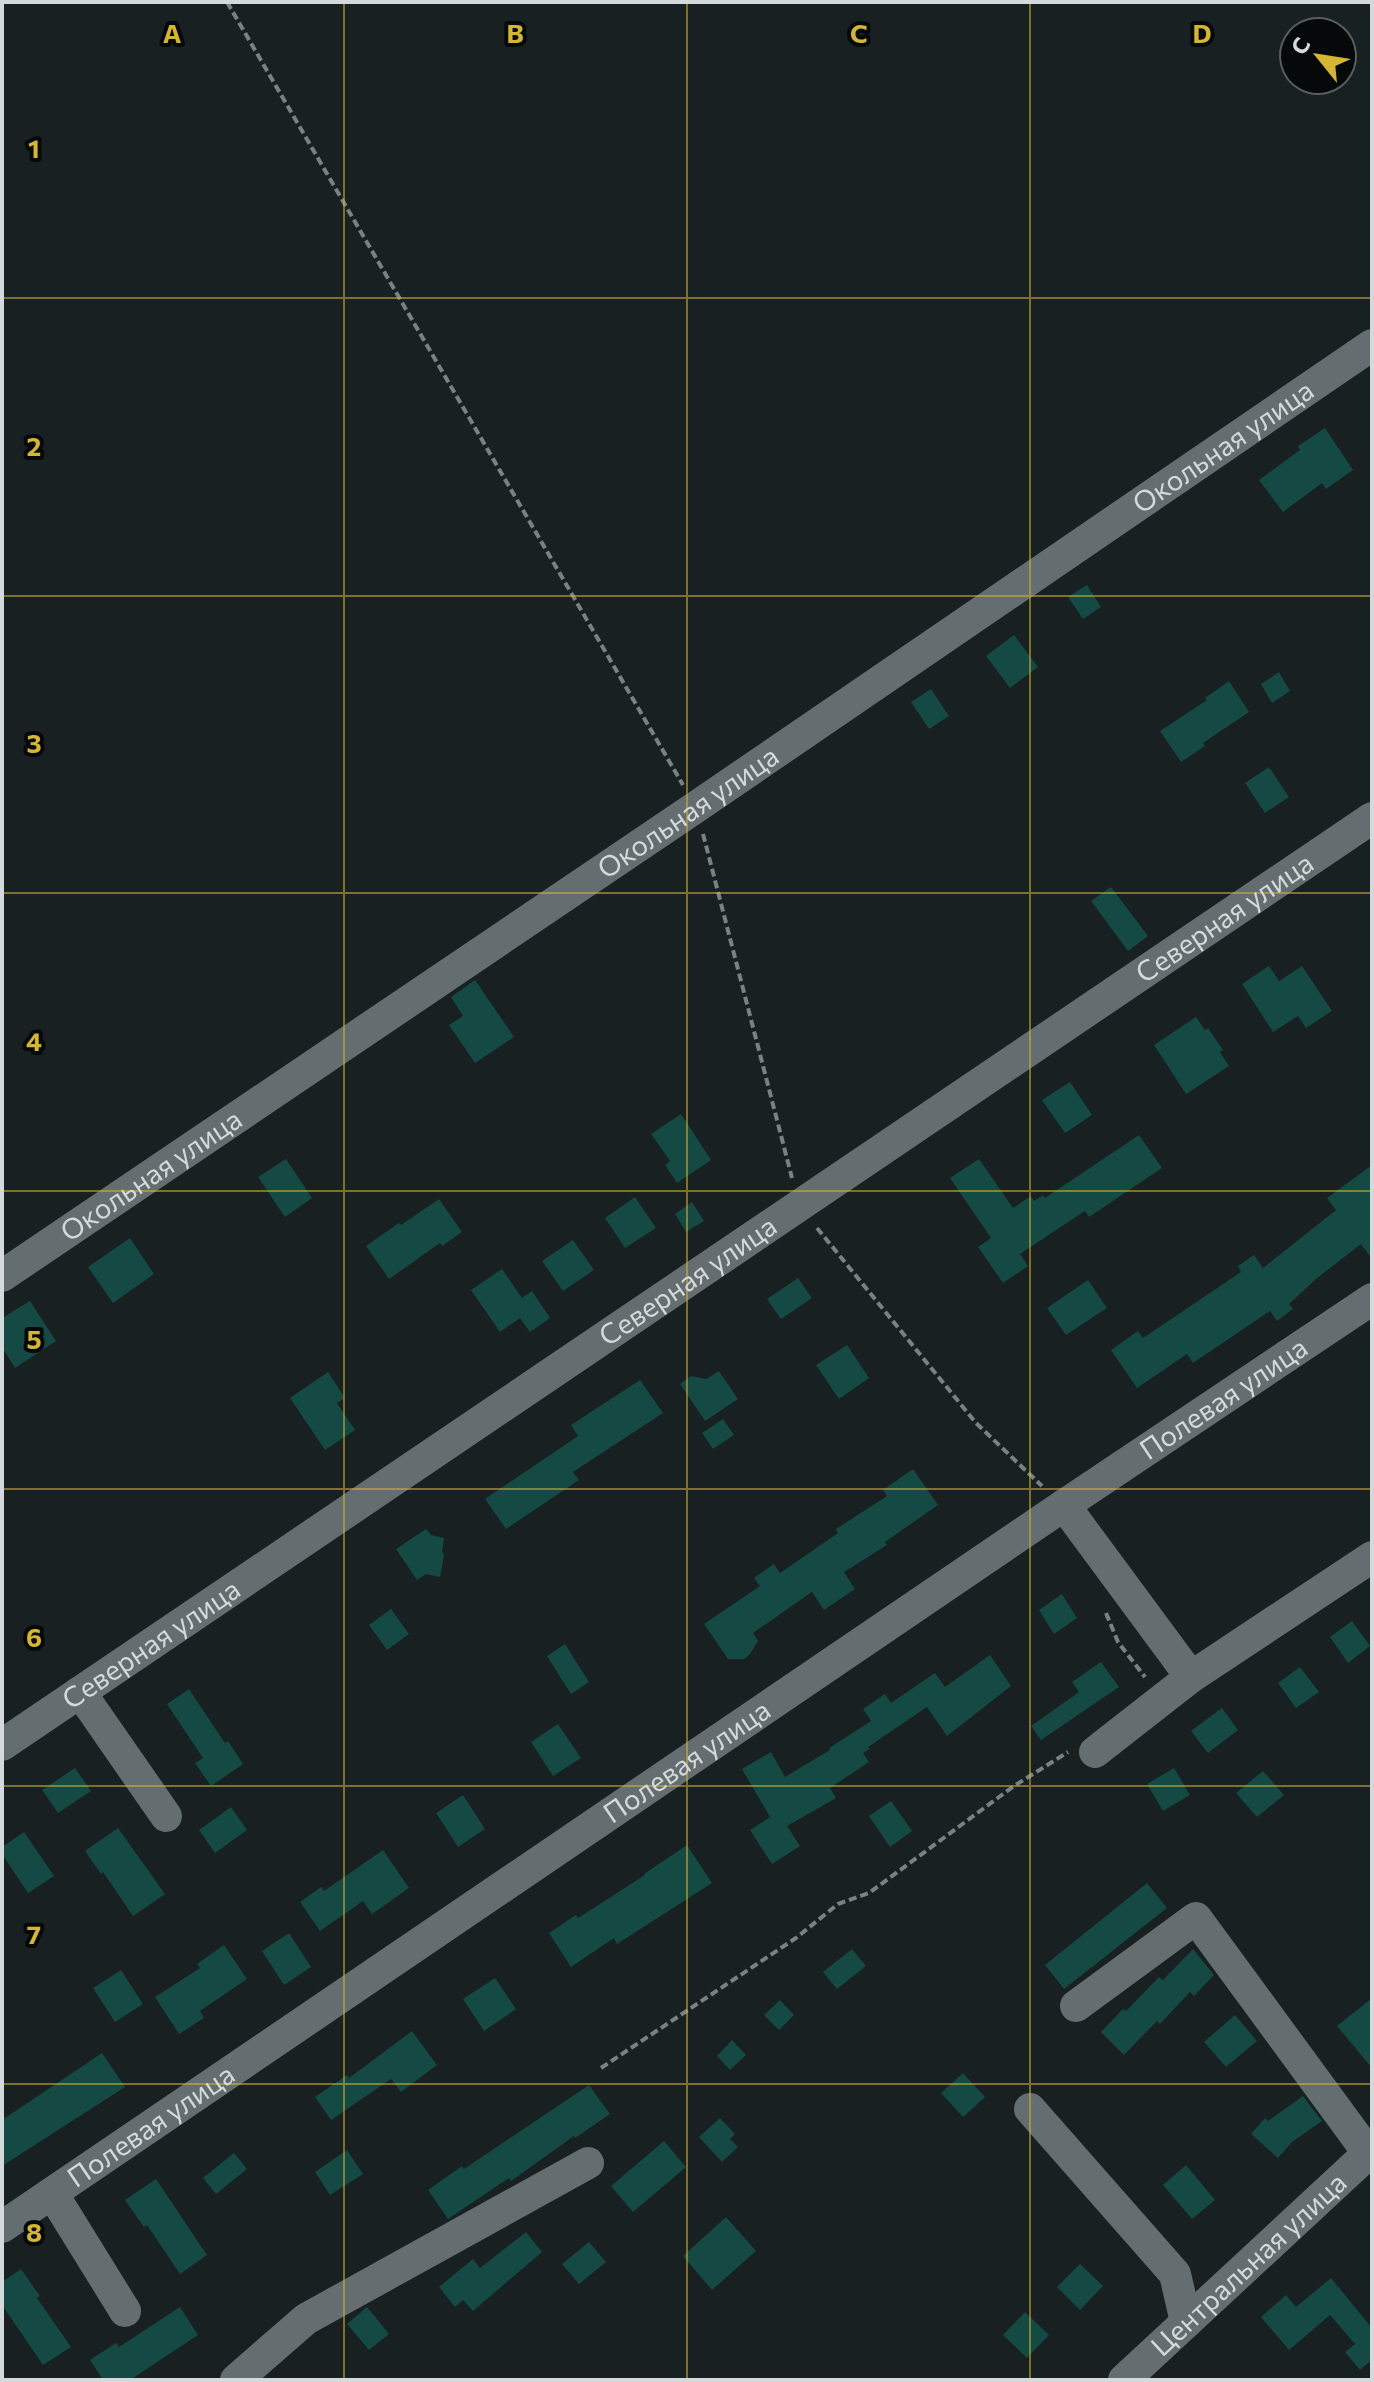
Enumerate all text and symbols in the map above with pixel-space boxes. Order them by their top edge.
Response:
north arrow [1278,16,1358,96]
text: A [163,17,182,48]
text: B [506,17,524,48]
text: C [850,17,868,48]
text: D [1192,17,1212,48]
text: С [1285,32,1316,59]
text: 1 [28,132,40,163]
street label: Окольная улица [1126,372,1319,520]
text: 2 [27,430,41,461]
text: 3 [26,727,42,758]
street label: Окольная улица [590,738,784,885]
street label: Северная улица [1129,845,1319,989]
text: 4 [26,1025,42,1056]
street label: Окольная улица [53,1101,248,1248]
street label: Северная улица [592,1208,783,1352]
text: 5 [26,1323,42,1354]
street label: Полевая улица [1133,1329,1313,1466]
street label: Северная улица [55,1571,246,1715]
text: 6 [26,1621,42,1652]
street label: Полевая улица [596,1692,776,1829]
text: 7 [27,1918,41,1949]
street label: Полевая улица [60,2056,240,2194]
street label: Центральная улица [1143,2165,1353,2362]
text: 8 [26,2216,42,2247]

